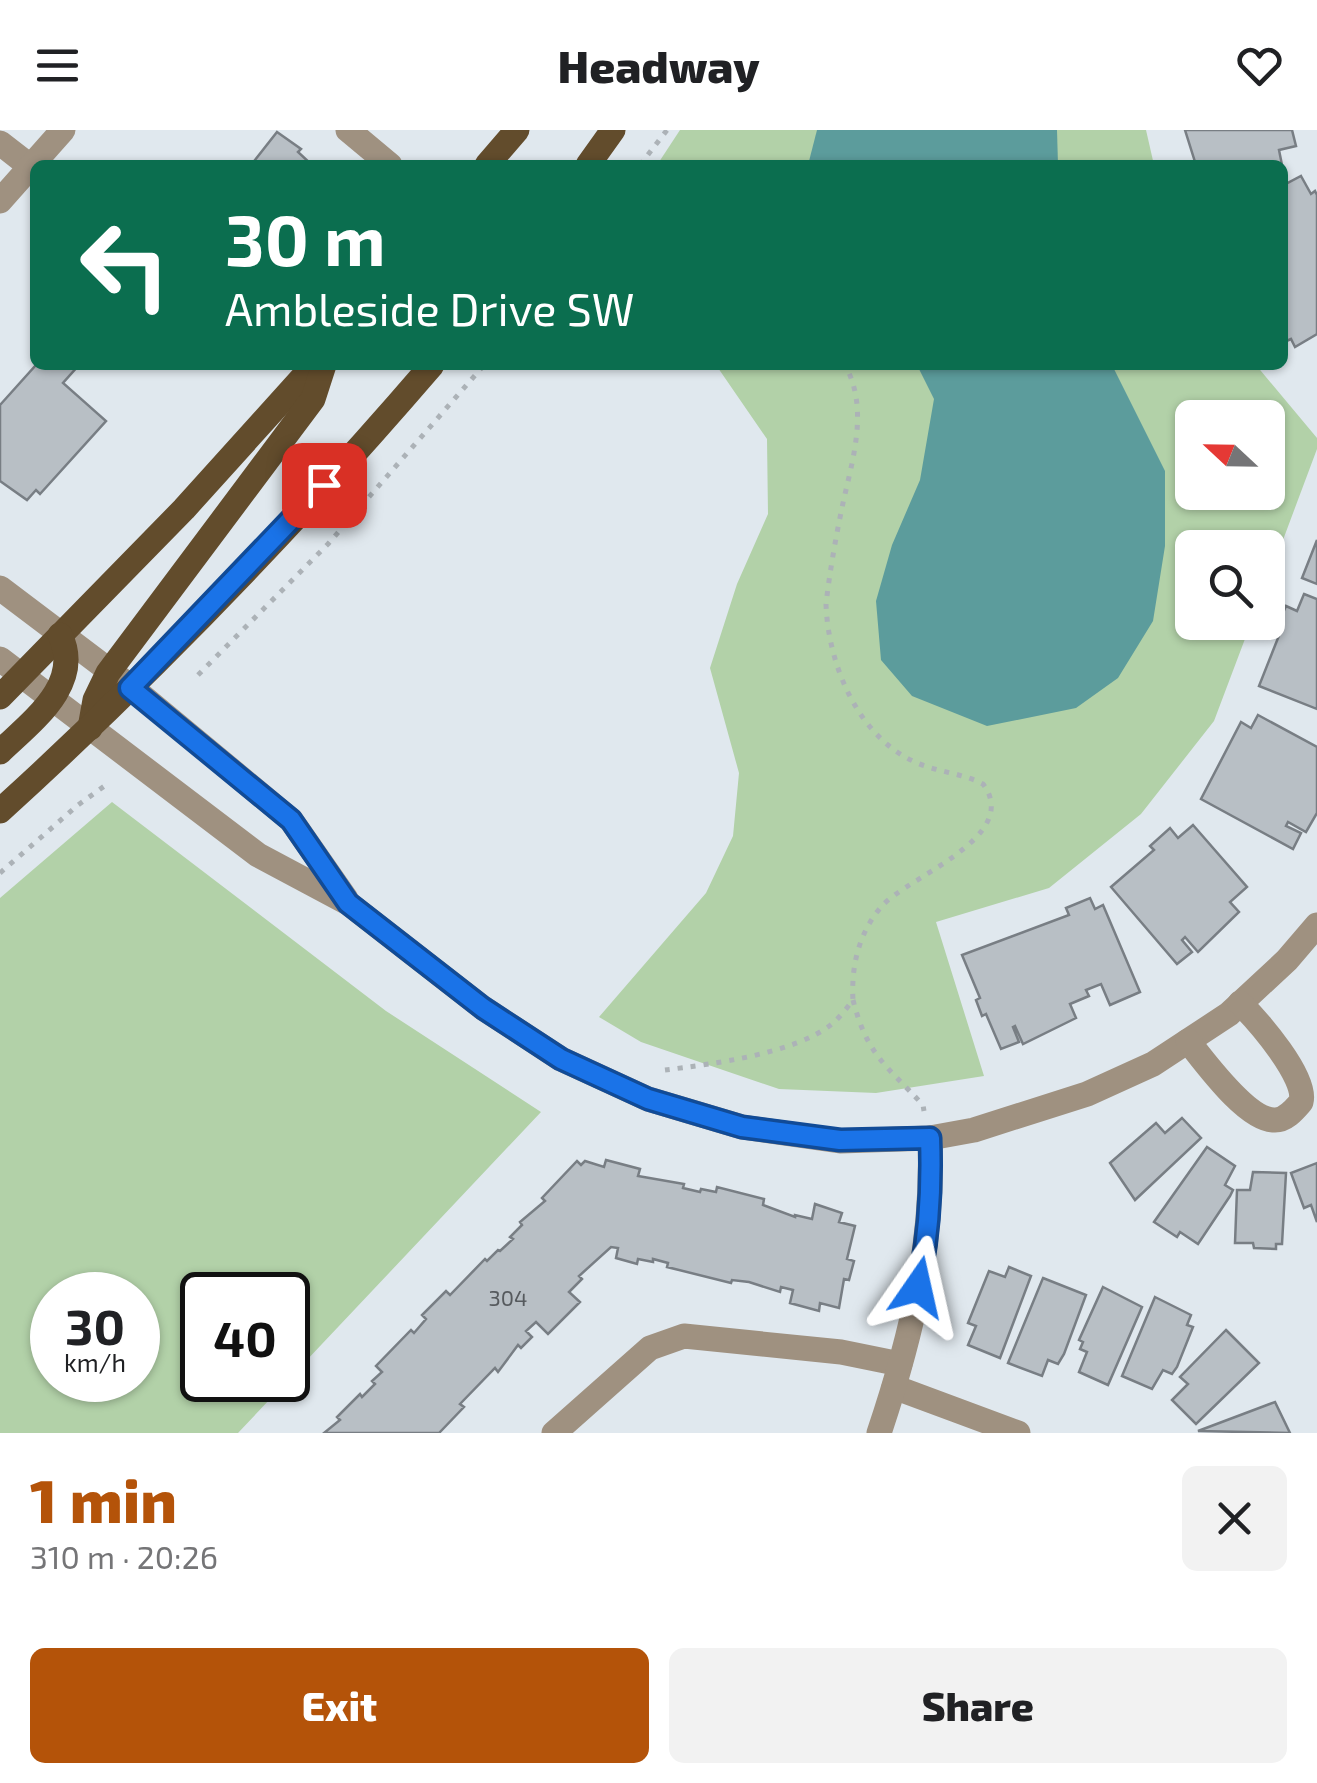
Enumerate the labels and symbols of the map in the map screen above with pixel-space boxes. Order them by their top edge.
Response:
north arrow [1175,400,1285,510]
pin [282,443,367,528]
position arrow [866,1235,970,1339]
speed limit sign: 40 [180,1272,310,1402]
house number: 304 [488,1284,528,1310]

